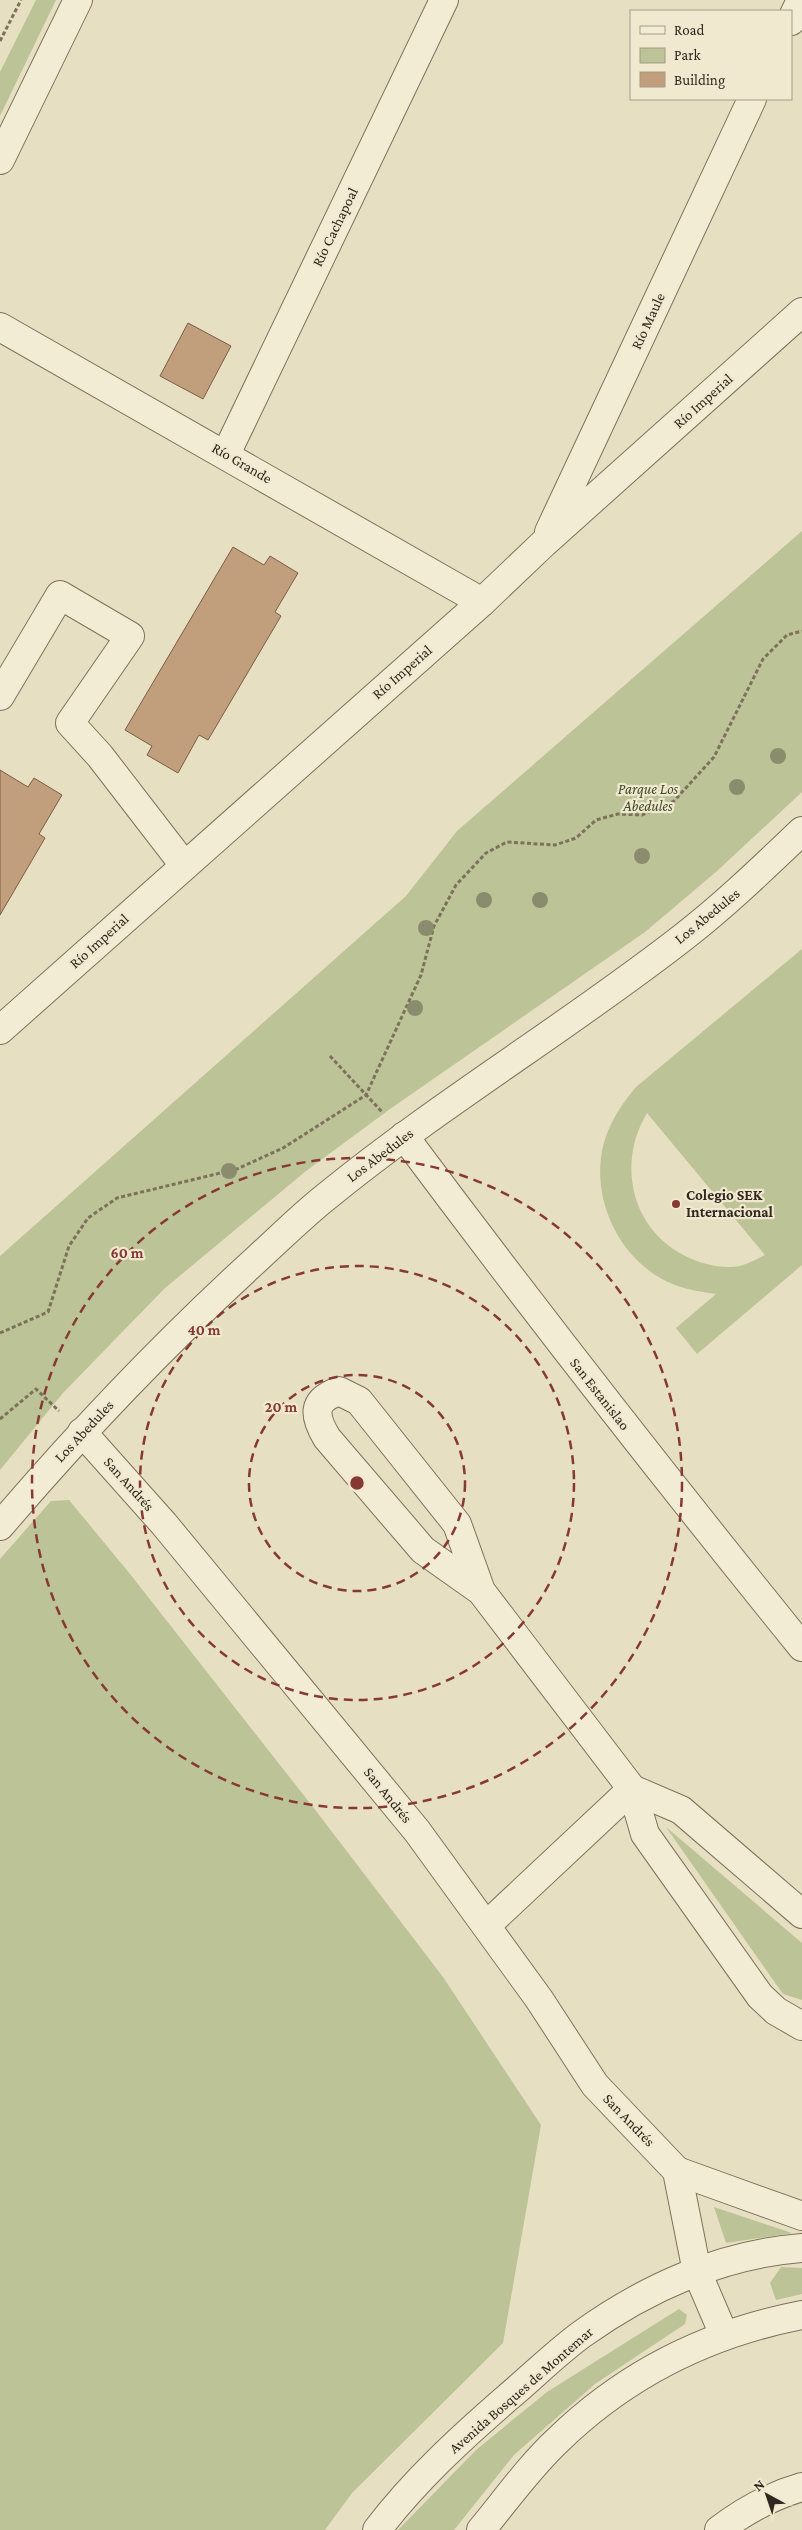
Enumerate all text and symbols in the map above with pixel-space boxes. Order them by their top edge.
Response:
legend [630,10,792,100]
text: Road [674,22,705,38]
text: Park [674,47,701,63]
text: Building [674,72,725,89]
street label: Río Cachapoal [309,185,362,269]
street label: Río Maule [628,290,668,352]
street label: Río Imperial [670,370,736,432]
street label: Río Grande [209,439,275,487]
street label: Río Imperial [369,642,436,703]
park label: Parque Los Abedules [618,781,679,814]
street label: Los Abedules [671,885,743,947]
street label: Río Imperial [66,910,132,972]
street label: Los Abedules [344,1125,416,1185]
place label: Colegio SEK Internacional [686,1187,774,1220]
marker: Colegio SEK Internacional [670,1198,682,1210]
text: 60 m [111,1245,144,1261]
text: 40 m [188,1322,221,1338]
street label: San Estanislao [567,1355,633,1433]
street label: Los Abedules [51,1397,117,1465]
text: 20 m [265,1399,297,1415]
street label: San Andrés [101,1454,157,1514]
centre of rings [348,1474,366,1492]
street label: San Andrés [361,1764,415,1826]
street label: San Andrés [600,2090,658,2150]
street label: Avenida Bosques de Montemar [446,2323,597,2457]
north arrow [742,2470,792,2520]
text: N [750,2476,768,2494]

